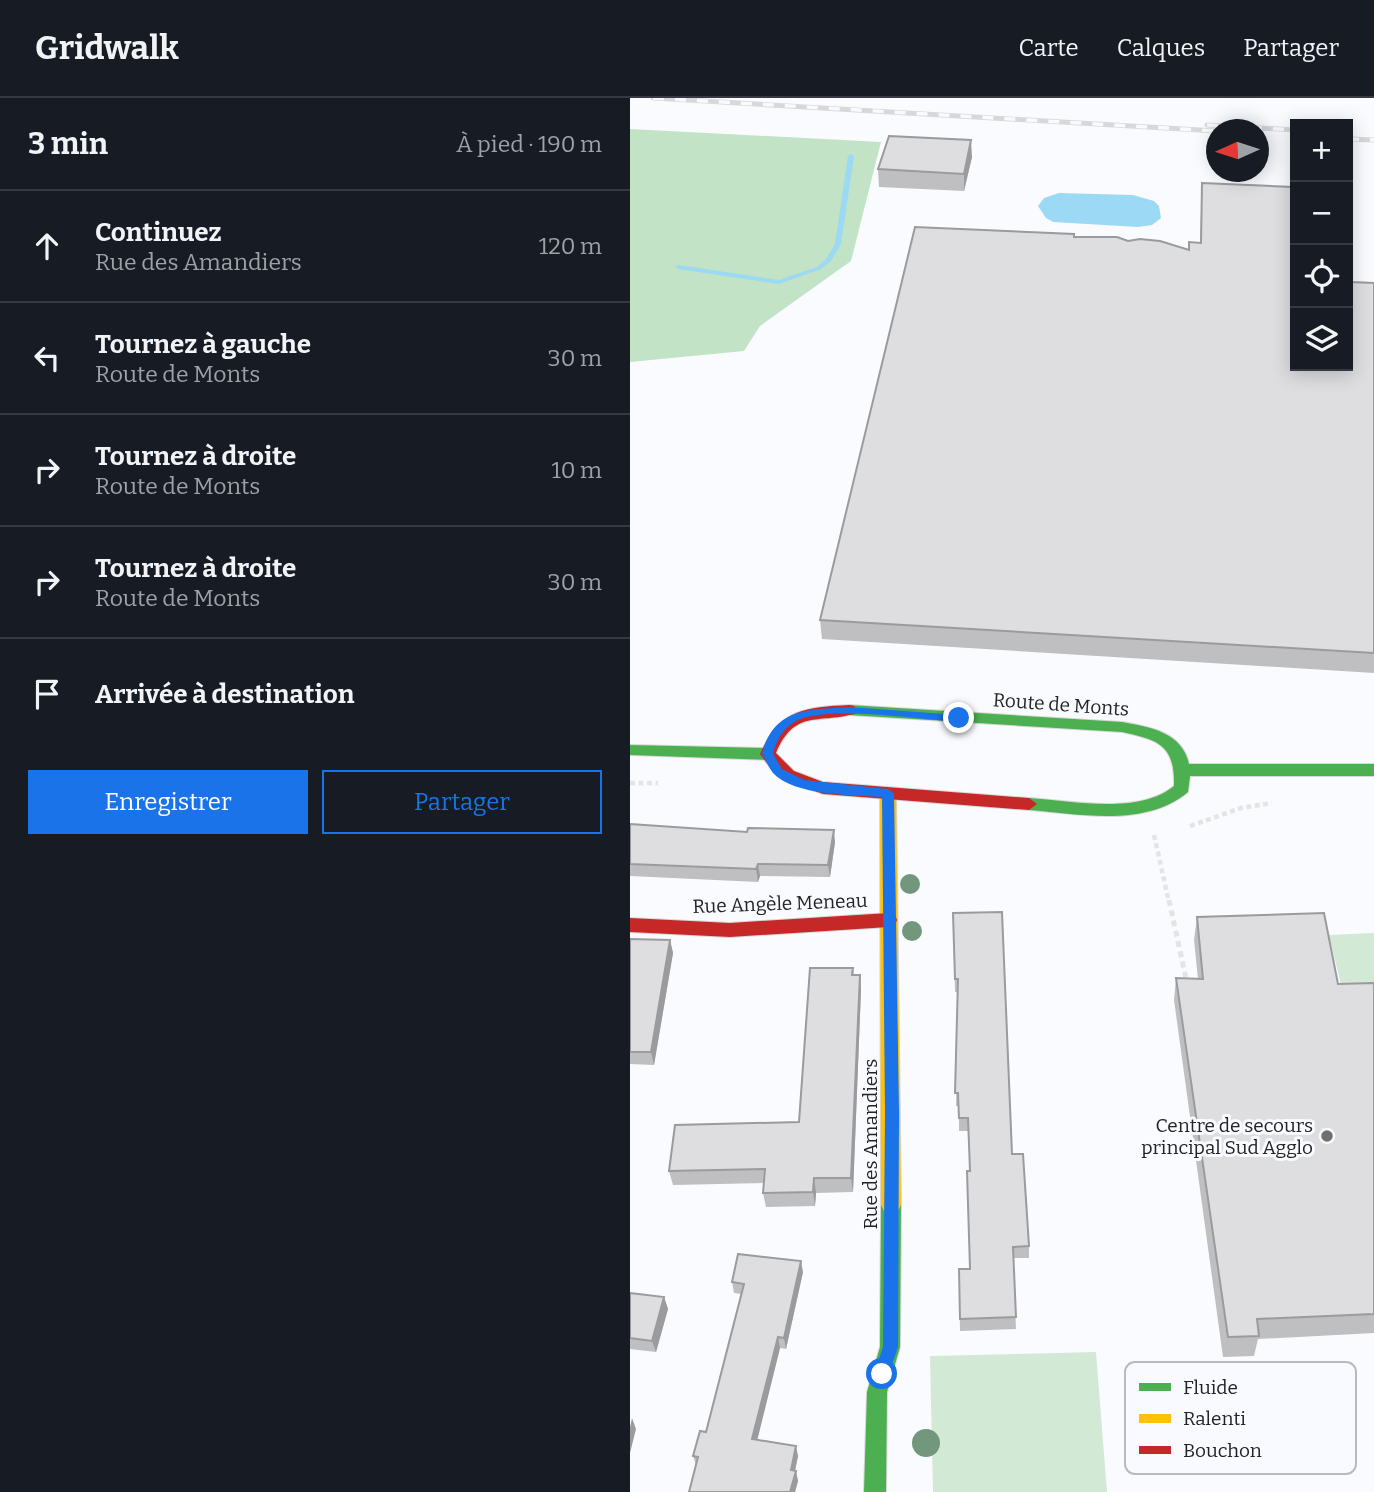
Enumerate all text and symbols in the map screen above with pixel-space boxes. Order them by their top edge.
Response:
text: Gridwalk [35,28,179,68]
text: Carte [1019,34,1079,62]
text: Calques [1117,34,1205,62]
text: Partager [1243,34,1339,62]
north arrow [1206,119,1269,182]
map controls [1290,119,1353,371]
button: + [1290,119,1353,182]
text: 3 min [28,126,108,162]
text: À pied · 190 m [456,130,602,158]
button: − [1290,182,1353,245]
text: Continuez [95,217,222,248]
icon: ahead [28,227,66,265]
text: 120 m [539,232,602,260]
button: locate [1290,245,1353,308]
text: Rue des Amandiers [95,248,302,276]
button: layers [1290,308,1353,371]
text: Tournez à gauche [95,329,311,360]
icon: left [28,339,66,377]
text: 30 m [548,344,602,372]
text: Route de Monts [95,360,260,388]
text: Tournez à droite [95,441,296,472]
icon: right [28,451,66,489]
text: 10 m [551,456,602,484]
text: Route de Monts [95,472,260,500]
text: Tournez à droite [95,553,296,584]
icon: right [28,563,66,601]
text: 30 m [548,568,602,596]
text: Route de Monts [95,584,260,612]
icon: arrive [28,675,66,713]
text: Arrivée à destination [95,679,354,710]
street label: Route de Monts [992,688,1130,721]
route end [943,702,974,733]
button: Enregistrer [28,770,308,834]
button: Partager [322,770,602,834]
street label: Rue Angèle Meneau [692,889,868,918]
street label: Rue des Amandiers [859,1059,882,1229]
place label: Centre de secours principal Sud Agglo [1141,1114,1313,1159]
marker: Centre de secours principal Sud Agglo [1319,1128,1335,1144]
route start [866,1358,897,1389]
legend [1125,1362,1356,1474]
text: Fluide [1183,1376,1238,1399]
text: Ralenti [1183,1407,1246,1430]
text: Bouchon [1183,1439,1262,1462]

